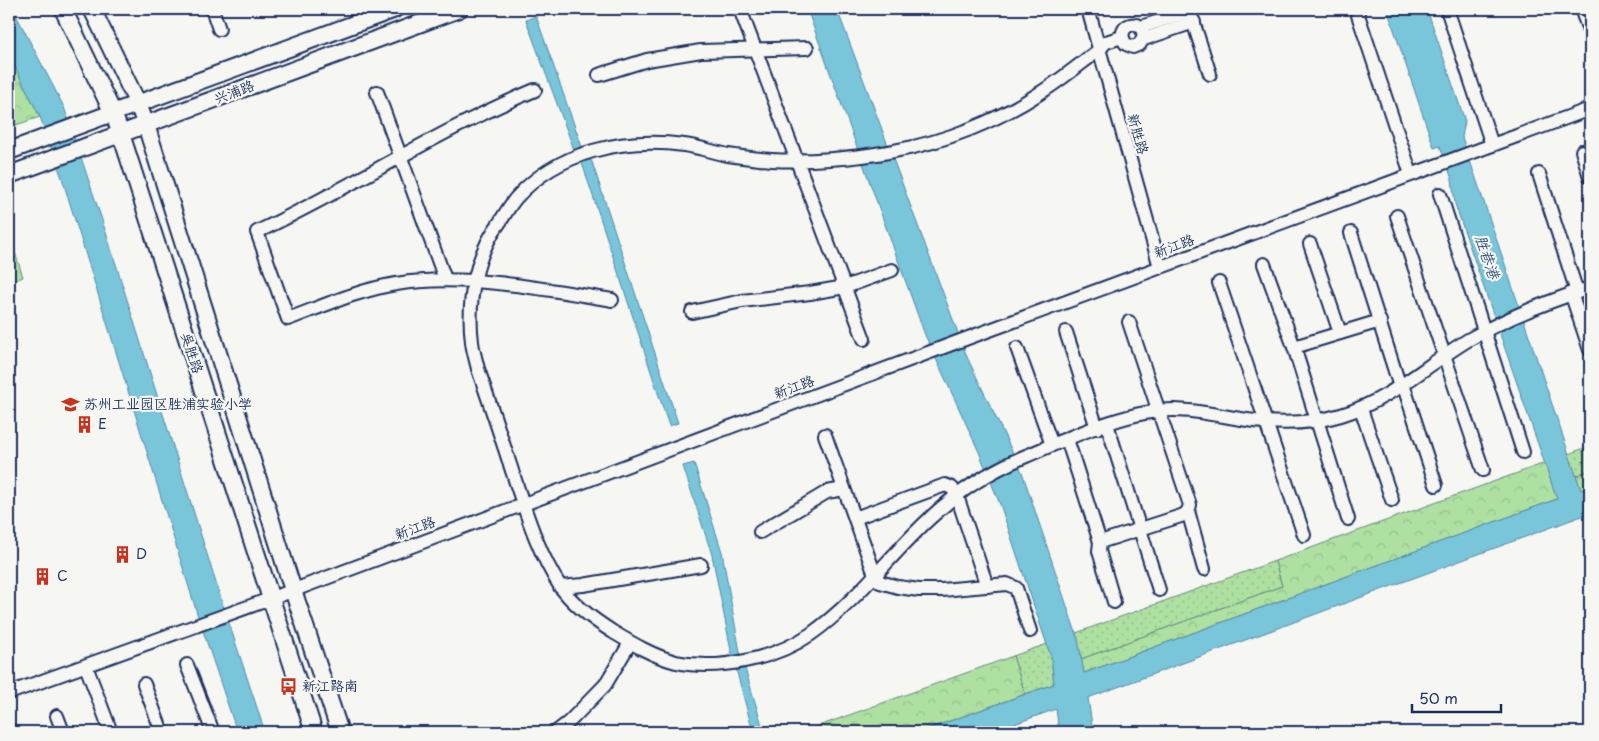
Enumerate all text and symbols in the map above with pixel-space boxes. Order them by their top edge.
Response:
street label: 兴浦路 [210,74,257,109]
street label: 新胜路 [1123,111,1154,157]
street label: 新江路 [1151,228,1197,263]
water label: 胜巷港 [1470,231,1507,283]
street label: 吴胜路 [176,330,209,376]
street label: 新江路 [771,369,817,404]
place label: 苏州工业园区胜浦实验小学 [84,393,252,414]
school or university icon: 苏州工业园区胜浦实验小学 [60,394,80,414]
place label: E [98,413,107,434]
building icon: E [74,414,94,434]
street label: 新江路 [392,510,438,545]
place label: D [136,543,147,564]
building icon: D [112,544,132,564]
place label: C [57,565,68,586]
building icon: C [33,566,53,586]
place label: 新江路南 [302,675,358,696]
bus stop icon: 新江路南 [278,676,298,696]
scale bar [1412,681,1500,713]
text: 50 m [1419,686,1458,709]

